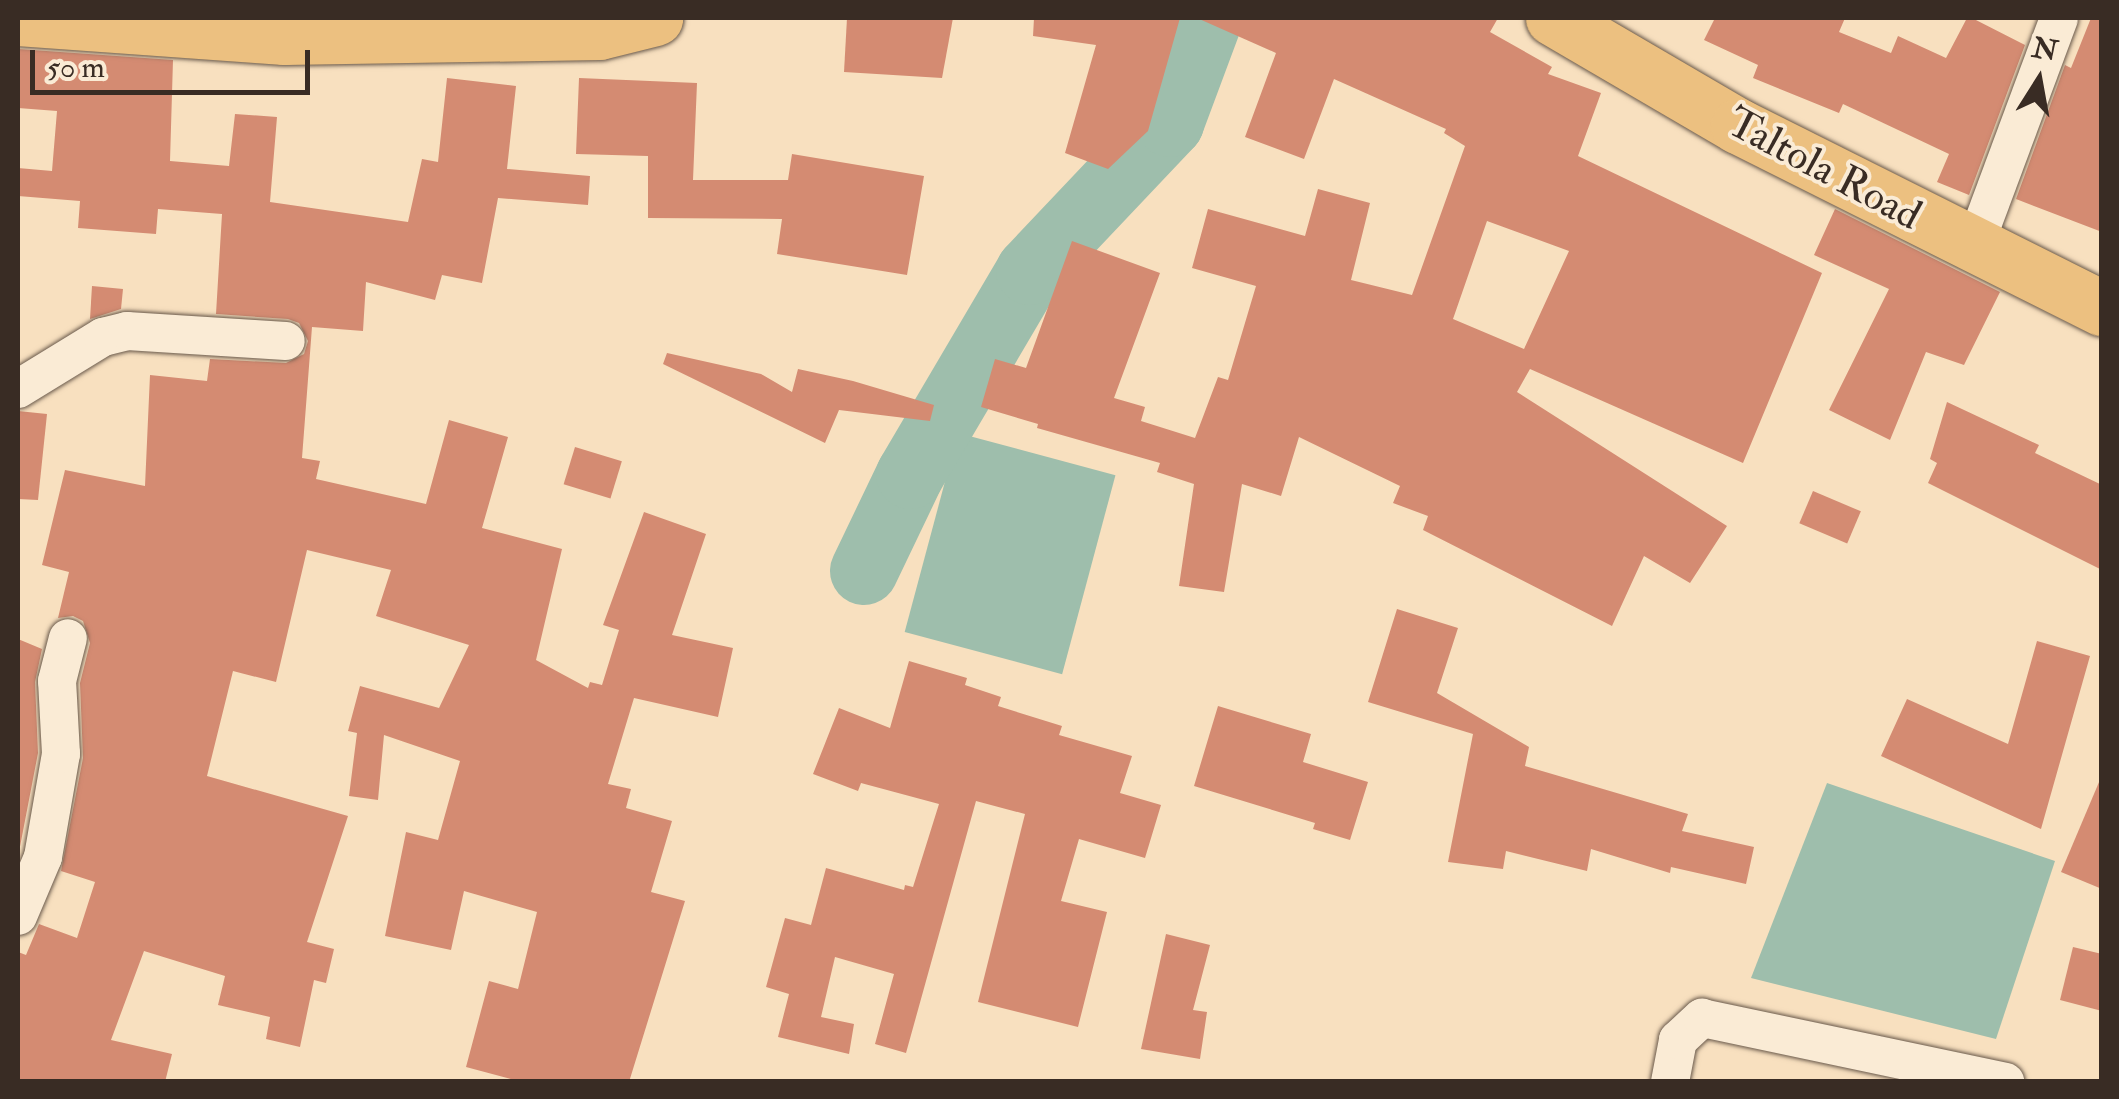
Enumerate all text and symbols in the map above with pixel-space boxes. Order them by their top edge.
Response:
scale bar [35,30,315,92]
north arrow [1989,30,2089,130]
text: N [2029,30,2060,70]
text: 50 m [47,49,105,86]
street label: Taltola Road [1718,97,1930,241]

